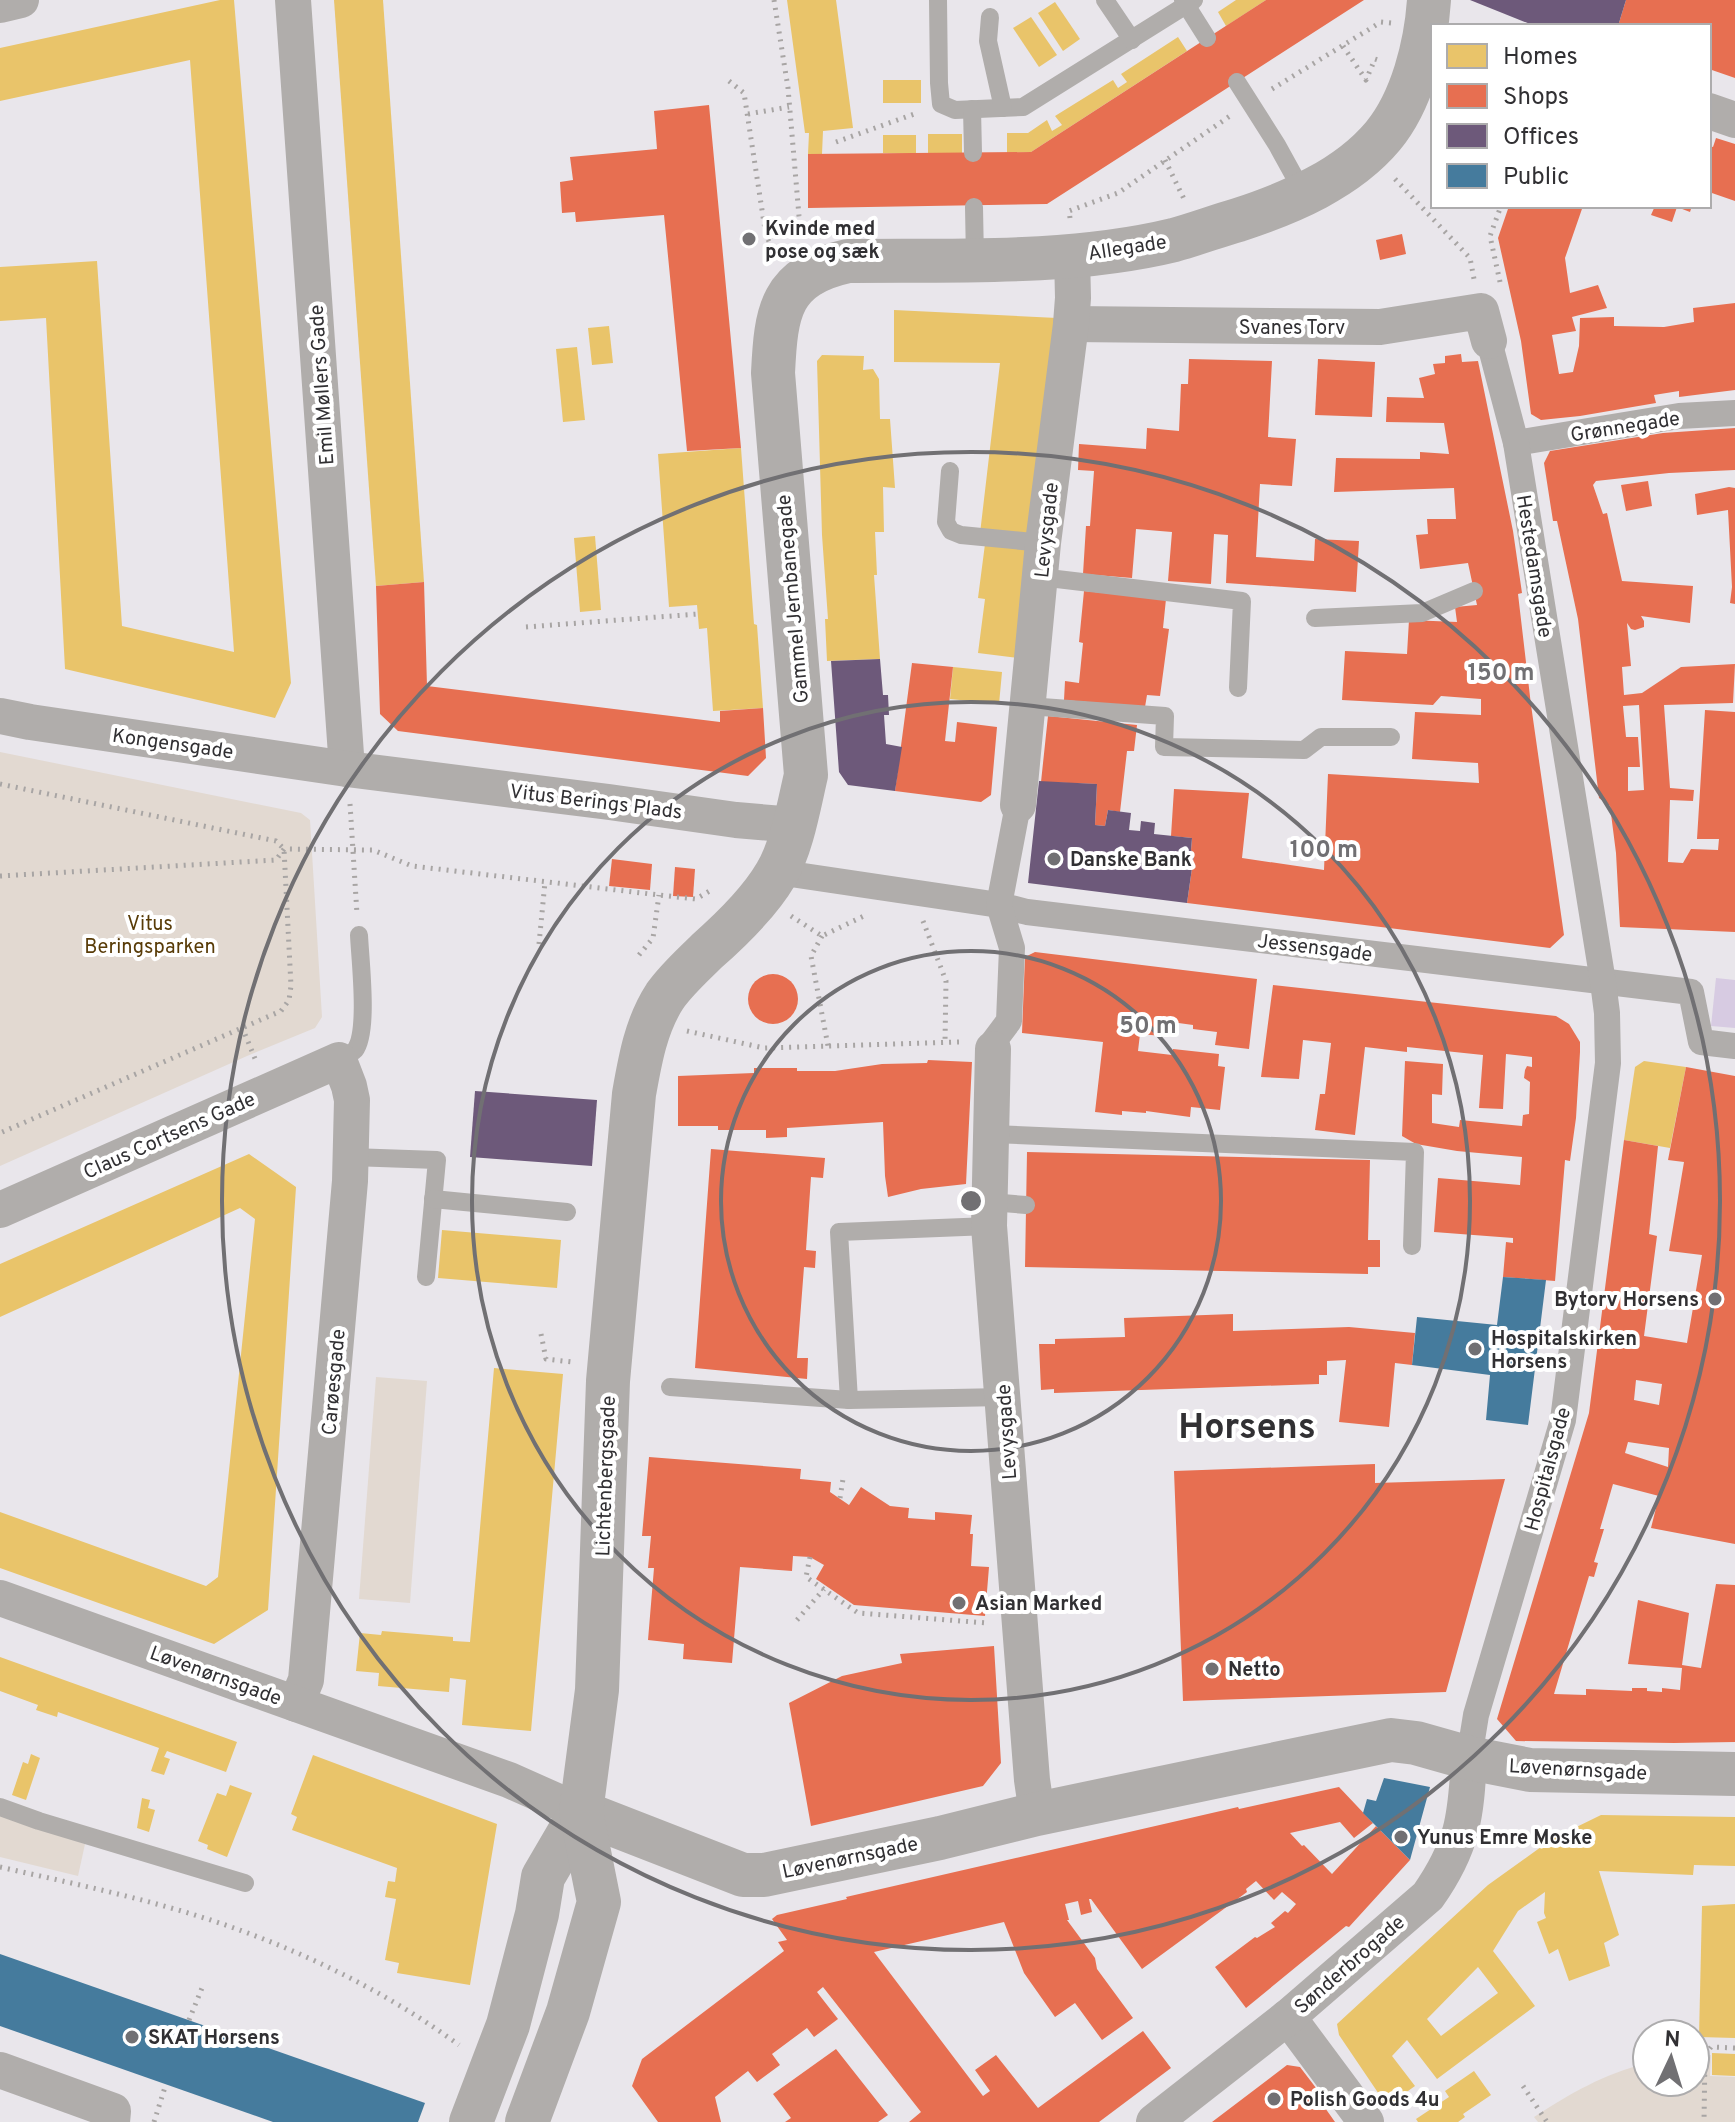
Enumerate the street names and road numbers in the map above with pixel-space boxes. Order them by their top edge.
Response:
street label: Allegade [1086,230,1169,268]
street label: Emil Møllers Gade [304,304,342,466]
street label: Svanes Torv [1239,316,1345,342]
street label: Grønnegade [1569,406,1682,449]
street label: Levysgade [1030,481,1066,579]
street label: Gammel Jernbanegade [772,493,816,704]
street label: Hestedamsgade [1509,493,1557,640]
street label: Kongensgade [110,724,235,766]
street label: Vitus Berings Plads [508,779,684,826]
street label: Jessensgade [1256,929,1374,969]
street label: Claus Cortsens Gade [80,1087,260,1186]
street label: Carøesgade [317,1328,353,1436]
street label: Levysgade [992,1383,1024,1481]
street label: Lichtenbergsgade [591,1395,623,1557]
street label: Hospitalsgade [1520,1405,1578,1534]
street label: Løvenørnsgade [146,1641,285,1713]
street label: Løvenørnsgade [1508,1754,1648,1788]
street label: Løvenørnsgade [780,1832,921,1886]
street label: Sønderbrogade [1290,1910,1411,2021]

